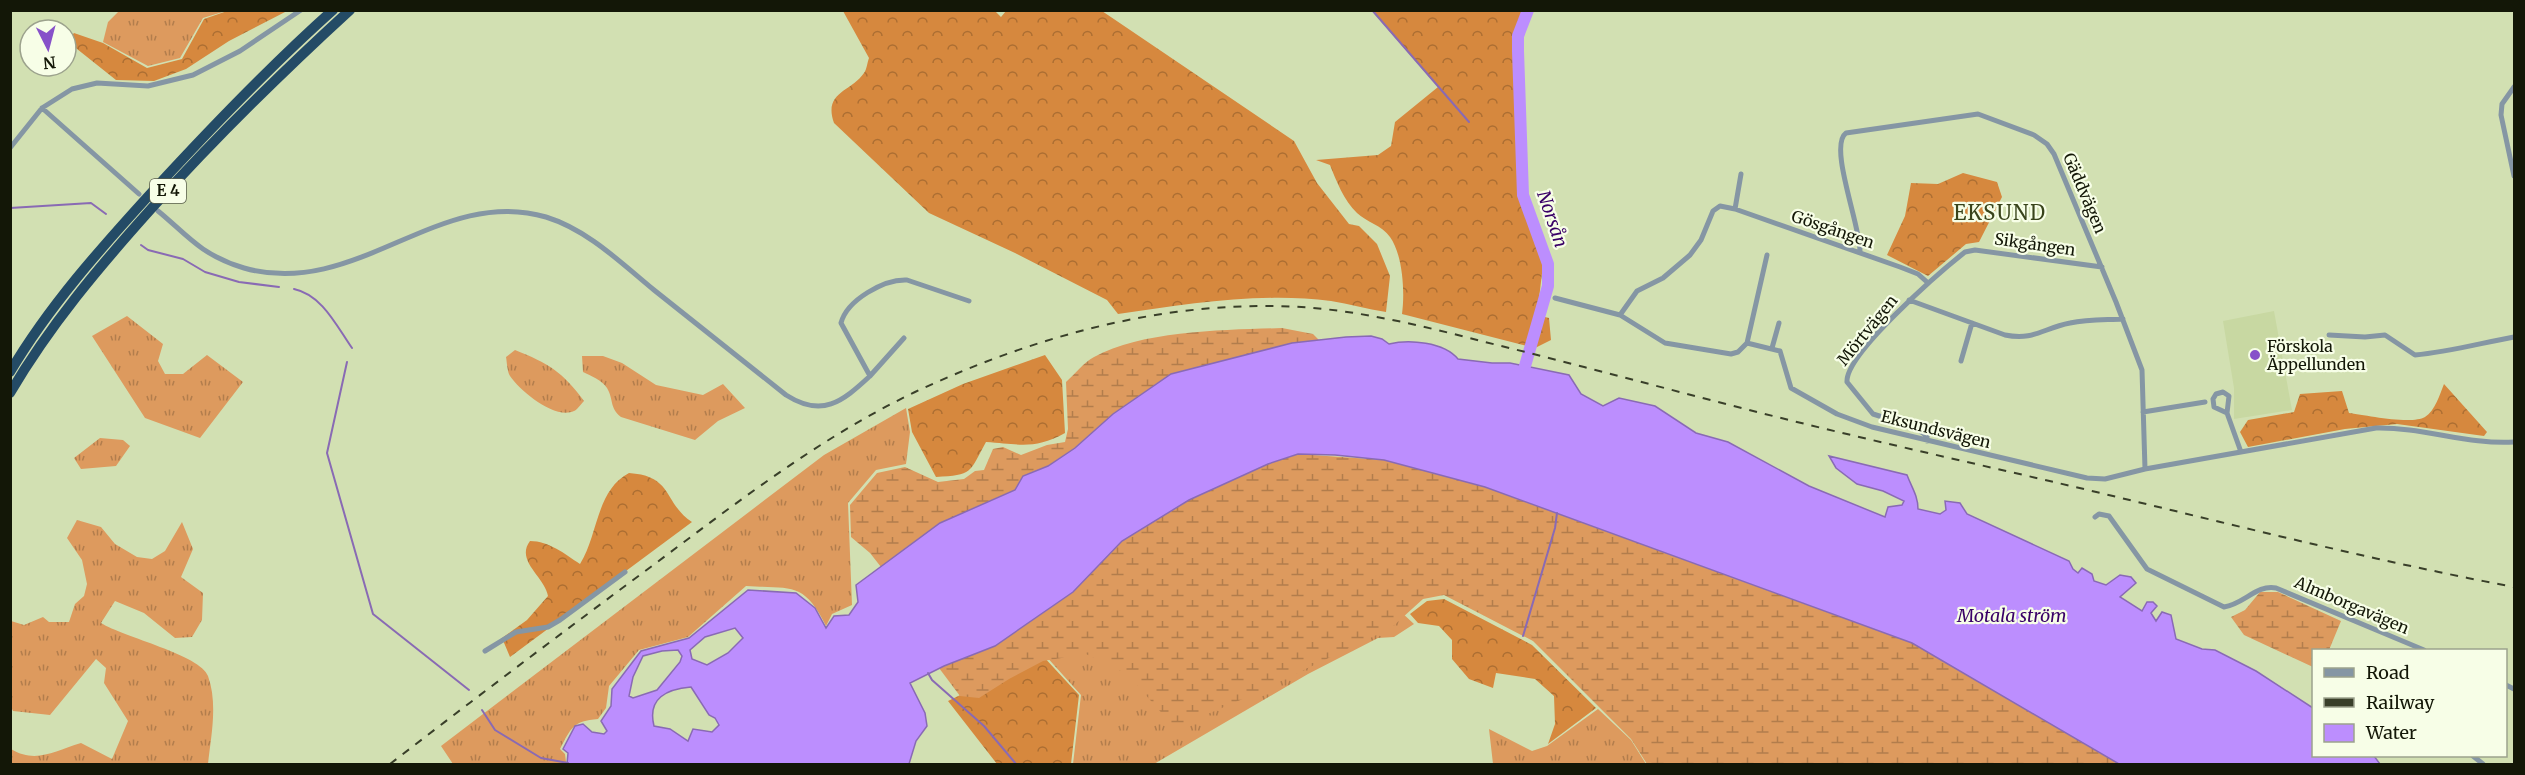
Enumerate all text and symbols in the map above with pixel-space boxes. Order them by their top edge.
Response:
north arrow [18,18,78,78]
text: N [42,52,57,74]
street label: Gäddvägen [2059,150,2111,237]
road number: E 4 [150,179,186,203]
water label: Norsån [1532,187,1573,250]
district label: EKSUND [1953,200,2047,225]
street label: Gösgången [1789,206,1877,253]
street label: Sikgången [1993,228,2077,260]
street label: Mörtvägen [1833,290,1902,369]
place label: Förskola Äppellunden [2266,336,2366,374]
marker: Förskola Äppellunden [2248,348,2262,362]
street label: Eksundsvägen [1879,406,1993,452]
street label: Almborgavägen [2291,571,2413,638]
water label: Motala ström [1956,604,2067,627]
legend [2312,649,2507,757]
text: Road [2366,661,2410,684]
text: Railway [2366,691,2435,714]
text: Water [2365,721,2417,744]

